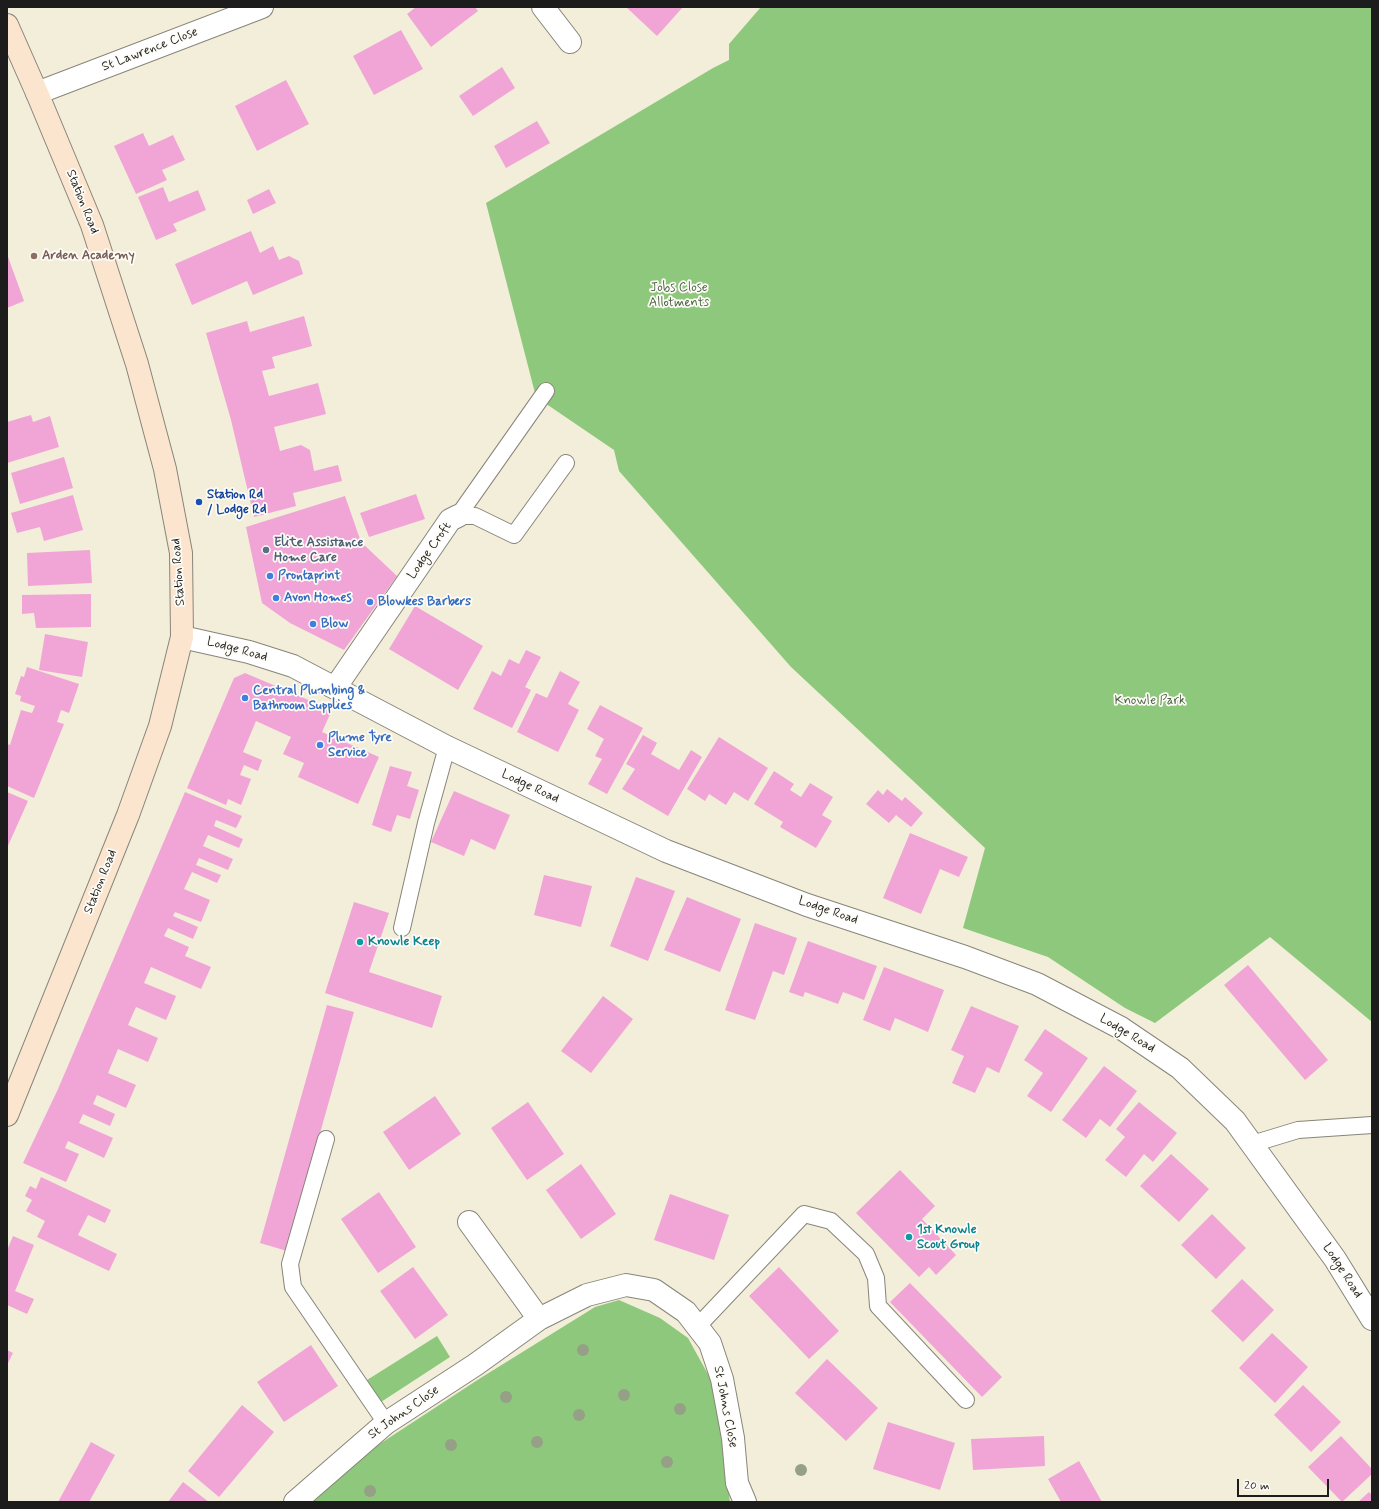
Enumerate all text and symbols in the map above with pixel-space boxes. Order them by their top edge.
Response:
street label: St Lawrence Close [100,24,200,76]
street label: Station Road [62,168,102,236]
place label: Arden Academy [42,248,135,264]
marker: Arden Academy [29,251,39,261]
park label: Jobs Close Allotments [649,280,709,311]
place label: Station Rd / Lodge Rd [207,487,266,518]
marker: Station Rd / Lodge Rd [194,497,204,507]
street label: Lodge Croft [405,519,455,583]
place label: Elite Assistance Home Care [274,535,363,566]
street label: Station Road [169,538,189,606]
marker: Elite Assistance Home Care [261,545,271,555]
place label: Prontaprint [278,568,341,584]
marker: Prontaprint [265,571,275,581]
place label: Avon Homes [284,590,352,606]
marker: Avon Homes [271,593,281,603]
place label: Blowkes Barbers [378,594,471,610]
marker: Blowkes Barbers [365,597,375,607]
place label: Blow [321,616,348,632]
marker: Blow [308,619,318,629]
street label: Lodge Road [205,634,269,666]
place label: Central Plumbing & Bathroom Supplies [253,683,365,714]
marker: Central Plumbing & Bathroom Supplies [240,693,250,703]
park label: Knowle Park [1115,693,1185,709]
place label: Plume Tyre Service [328,730,392,761]
marker: Plume Tyre Service [315,740,325,750]
street label: Lodge Road [499,767,561,807]
street label: Station Road [81,848,121,916]
street label: Lodge Road [796,893,860,929]
place label: Knowle Keep [368,934,440,950]
marker: Knowle Keep [355,937,365,947]
street label: Lodge Road [1096,1011,1158,1057]
place label: 1st Knowle Scout Group [917,1222,980,1253]
marker: 1st Knowle Scout Group [904,1232,914,1242]
street label: Lodge Road [1319,1241,1365,1301]
street label: St Johns Close [709,1365,741,1449]
street label: St Johns Close [366,1383,442,1443]
scale bar [1239,1471,1331,1497]
text: 20 m [1244,1478,1270,1494]

